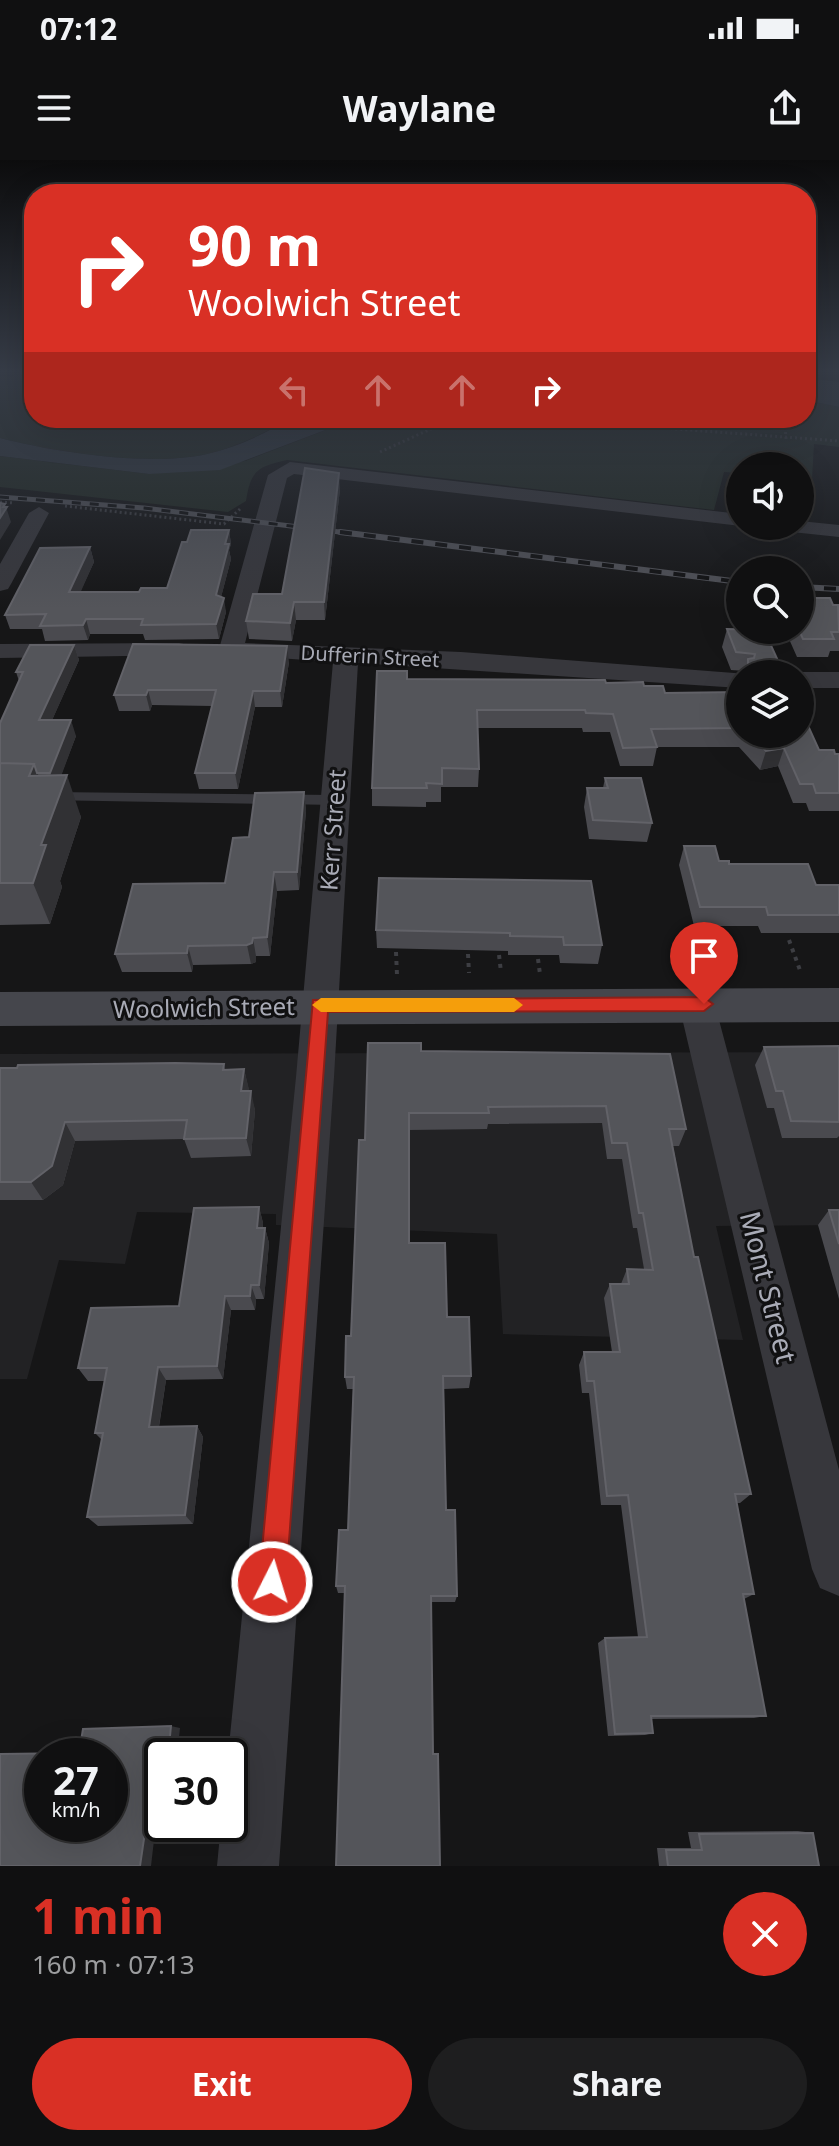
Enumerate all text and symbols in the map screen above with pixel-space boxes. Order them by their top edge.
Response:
text: 07:12 [40,8,117,49]
text: Waylane [343,84,496,133]
icon: menu [32,86,76,130]
icon: share [763,86,807,130]
text: 90 m [188,206,321,282]
icon: right [56,216,160,320]
text: Woolwich Street [188,278,461,327]
icon: left [272,368,316,412]
icon: ahead [356,368,400,412]
icon: ahead [440,368,484,412]
icon: right [524,368,568,412]
map controls [726,452,814,748]
button: sound [726,452,814,540]
button: search [726,556,814,644]
street label: Dufferin Street [300,639,440,673]
button: layers [726,660,814,748]
street label: Kerr Street [311,768,353,892]
pin [670,922,738,1004]
icon: arrive [682,934,726,978]
street label: Woolwich Street [113,989,295,1025]
street label: Mont Street [732,1207,806,1367]
position arrow [230,1540,314,1624]
speed limit sign: 30 [144,1738,248,1842]
text: 27 [53,1752,99,1807]
text: km/h [51,1796,101,1823]
text: 1 min [32,1883,164,1948]
button: close [723,1892,807,1976]
text: 160 m · 07:13 [32,1946,195,1982]
button: Exit [32,2038,412,2130]
button: Share [428,2038,807,2130]

